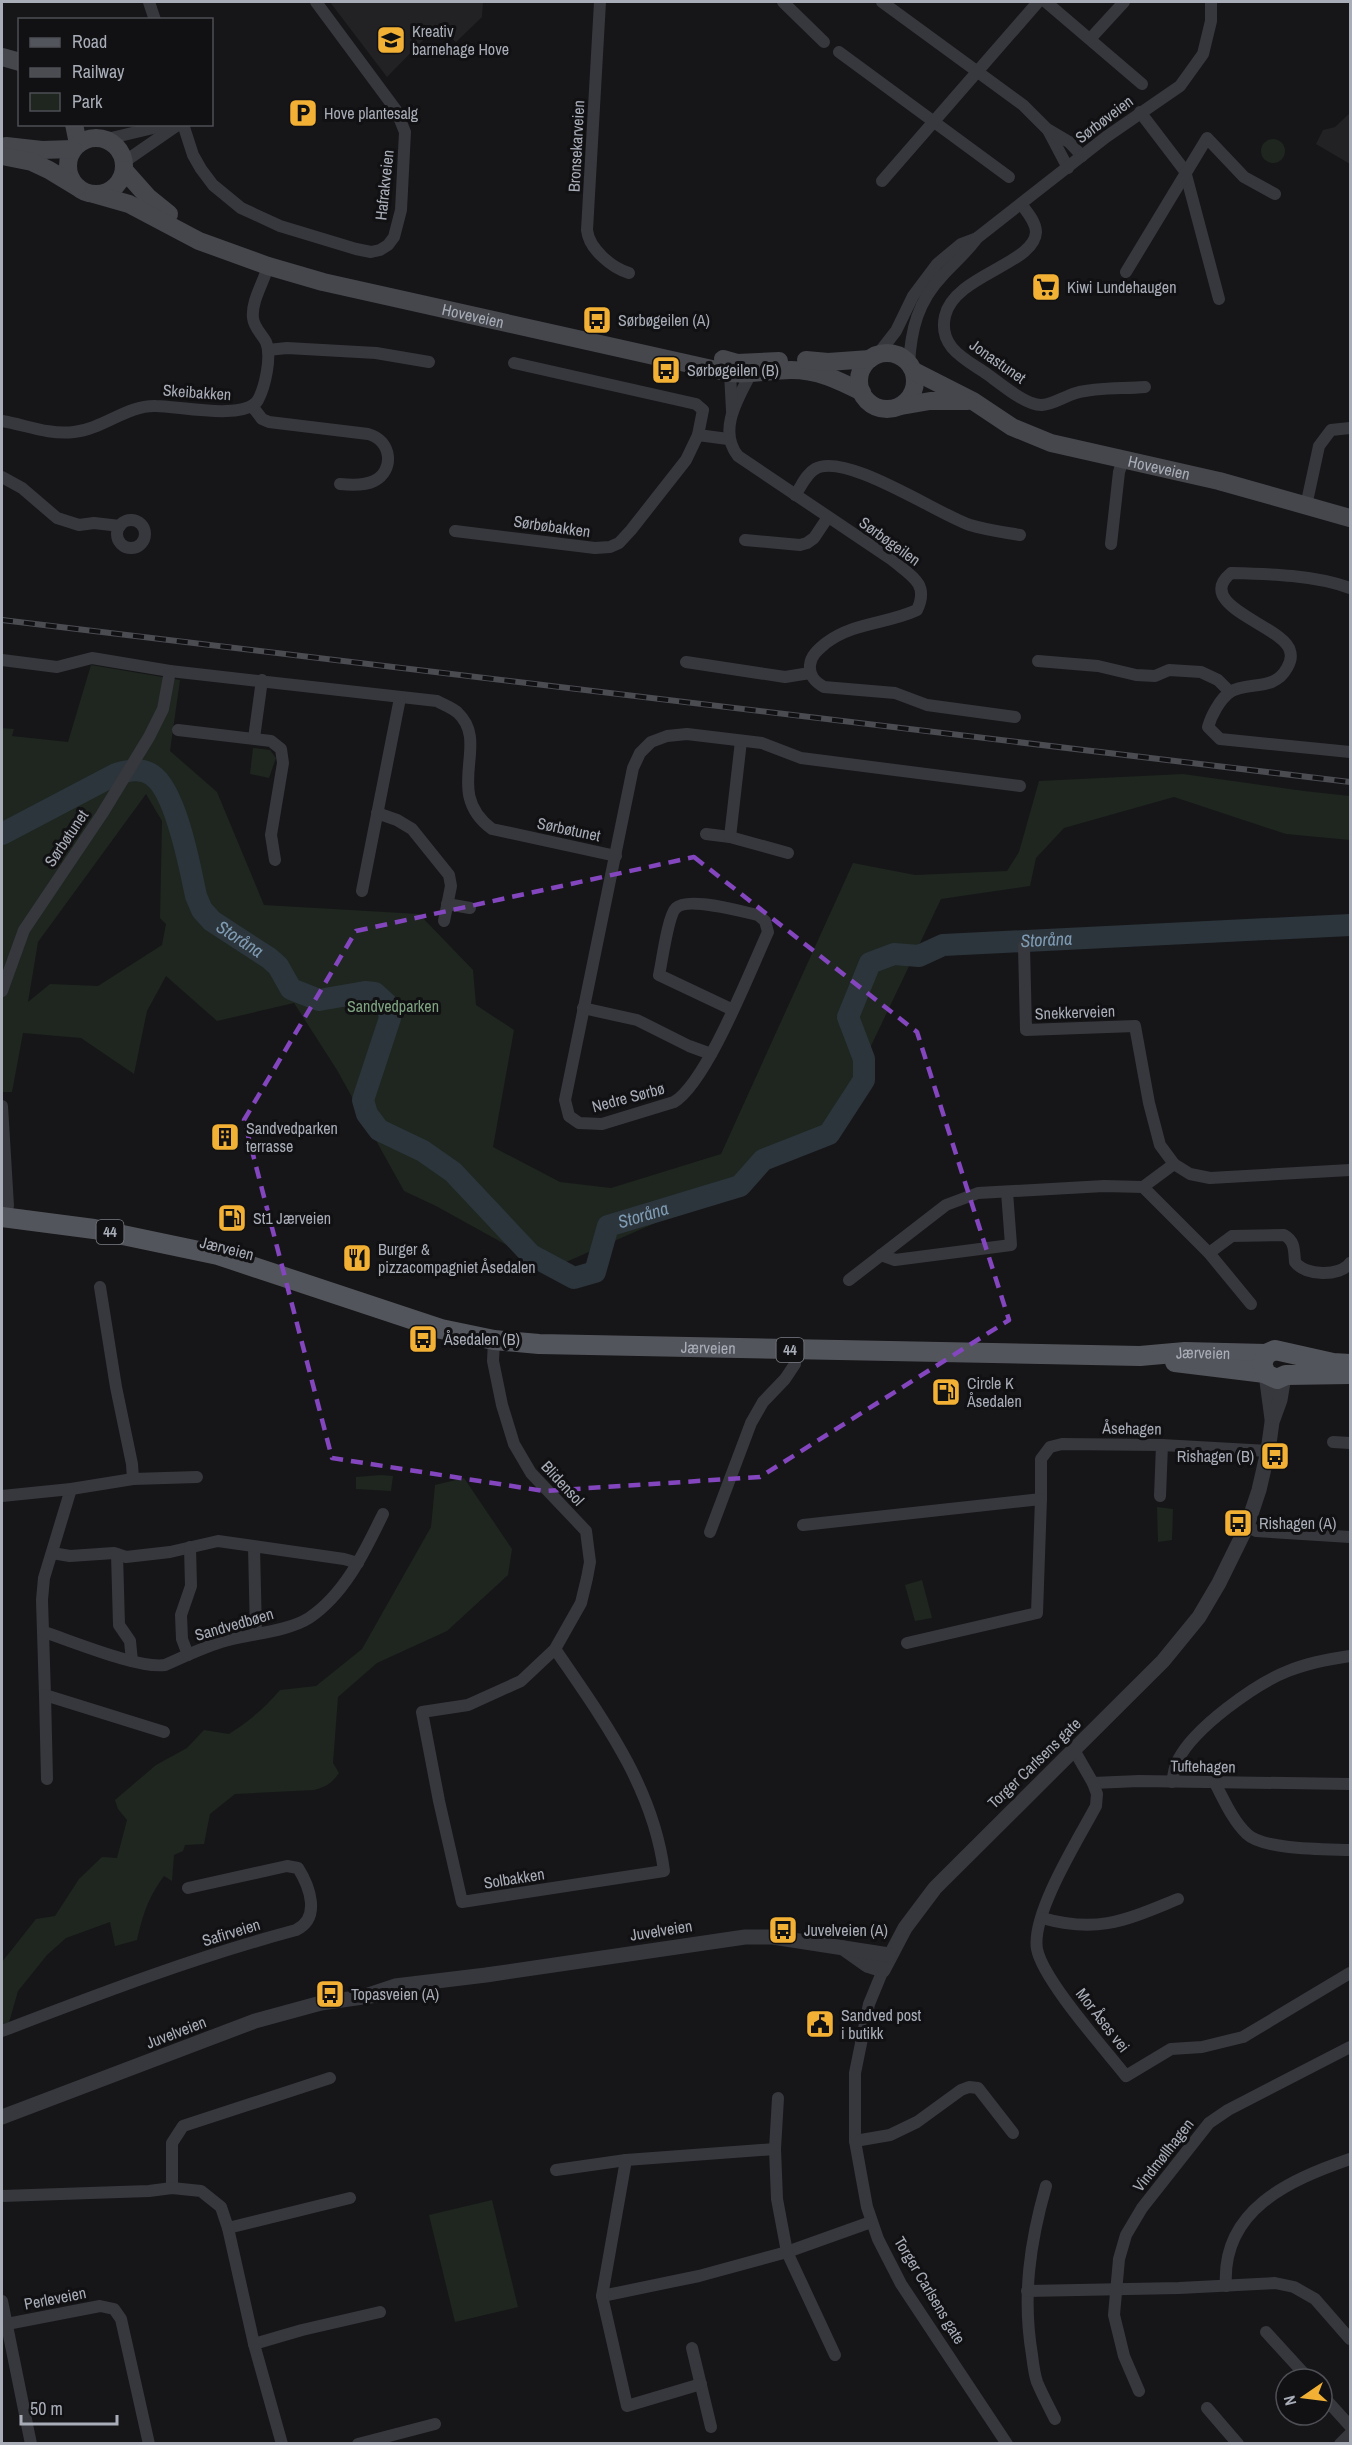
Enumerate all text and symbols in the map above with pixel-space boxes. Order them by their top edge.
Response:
legend [18,18,213,126]
place label: Kreativ barnehage Hove [412,20,509,60]
school or university icon: Kreativ barnehage Hove [375,24,407,56]
text: Road [72,29,107,54]
text: Railway [72,59,125,84]
text: Park [72,89,103,114]
street label: Sørbøveien [1071,90,1137,148]
parking icon: Hove plantesalg [287,97,319,129]
street label: Bronsekarveien [563,100,589,192]
place label: Hove plantesalg [324,102,419,124]
street label: Hafrakveien [369,149,399,221]
supermarket icon: Kiwi Lundehaugen [1030,271,1062,303]
place label: Kiwi Lundehaugen [1067,276,1176,298]
street label: Hoveveien [440,298,506,333]
bus stop icon: Sørbøgeilen (A) [581,304,613,336]
place label: Sørbøgeilen (A) [618,309,710,331]
street label: Jonastunet [965,334,1031,389]
bus stop icon: Sørbøgeilen (B) [650,354,682,386]
place label: Sørbøgeilen (B) [687,359,779,381]
street label: Skeibakken [162,379,232,405]
street label: Hoveveien [1126,450,1192,485]
street label: Sørbøbakken [512,510,592,542]
street label: Sørbøgeilen [855,511,925,571]
street label: Sørbøtunet [39,805,93,871]
street label: Sørbøtunet [535,812,603,847]
water label: Storåna [211,914,269,963]
water label: Storåna [1020,926,1073,953]
park label: Sandvedparken [347,995,439,1017]
street label: Snekkerveien [1035,1000,1115,1024]
street label: Nedre Sørbø [589,1077,667,1117]
place label: Sandvedparken terrasse [246,1117,338,1157]
building icon: Sandvedparken terrasse [209,1121,241,1153]
water label: Storåna [615,1195,671,1234]
fuel station icon: St1 Jærveien [216,1202,248,1234]
place label: St1 Jærveien [253,1207,331,1229]
road number: 44 [96,1220,124,1244]
street label: Jærveien [198,1231,256,1265]
place label: Burger & pizzacompagniet Åsedalen [378,1238,536,1278]
restaurant icon: Burger & pizzacompagniet Åsedalen [341,1242,373,1274]
bus stop icon: Åsedalen (B) [407,1323,439,1355]
place label: Åsedalen (B) [443,1328,520,1350]
street label: Jærveien [681,1336,736,1359]
road number: 44 [776,1338,804,1362]
street label: Jærveien [1175,1341,1231,1364]
place label: Circle K Åsedalen [966,1372,1022,1412]
fuel station icon: Circle K Åsedalen [930,1376,962,1408]
street label: Åsehagen [1101,1416,1162,1440]
bus stop icon: Rishagen (B) [1259,1440,1291,1472]
place label: Rishagen (B) [1177,1445,1254,1467]
street label: Blidensol [537,1456,590,1510]
bus stop icon: Rishagen (A) [1222,1507,1254,1539]
place label: Rishagen (A) [1259,1512,1336,1534]
street label: Sandvedbøen [192,1602,276,1646]
street label: Torger Carlsens gate [983,1713,1085,1813]
street label: Tuftehagen [1170,1754,1236,1778]
street label: Solbakken [482,1862,546,1894]
street label: Safirveien [199,1913,263,1951]
street label: Juvelveien [628,1914,694,1946]
bus stop icon: Juvelveien (A) [767,1914,799,1946]
place label: Juvelveien (A) [804,1919,888,1941]
bus stop icon: Topasveien (A) [314,1978,346,2010]
place label: Topasveien (A) [351,1983,439,2005]
street label: Mor Åses vei [1071,1983,1135,2057]
place label: Sandved post i butikk [841,2004,922,2044]
public building icon: Sandved post i butikk [804,2008,836,2040]
street label: Juvelveien [143,2010,209,2054]
street label: Vindmøllhagen [1127,2114,1199,2196]
street label: Torger Carlsens gate [889,2232,971,2348]
street label: Perleveien [22,2281,88,2315]
north arrow [1274,2367,1334,2427]
scale bar [21,2388,117,2426]
text: N [1278,2393,1301,2408]
text: 50 m [30,2396,63,2421]

